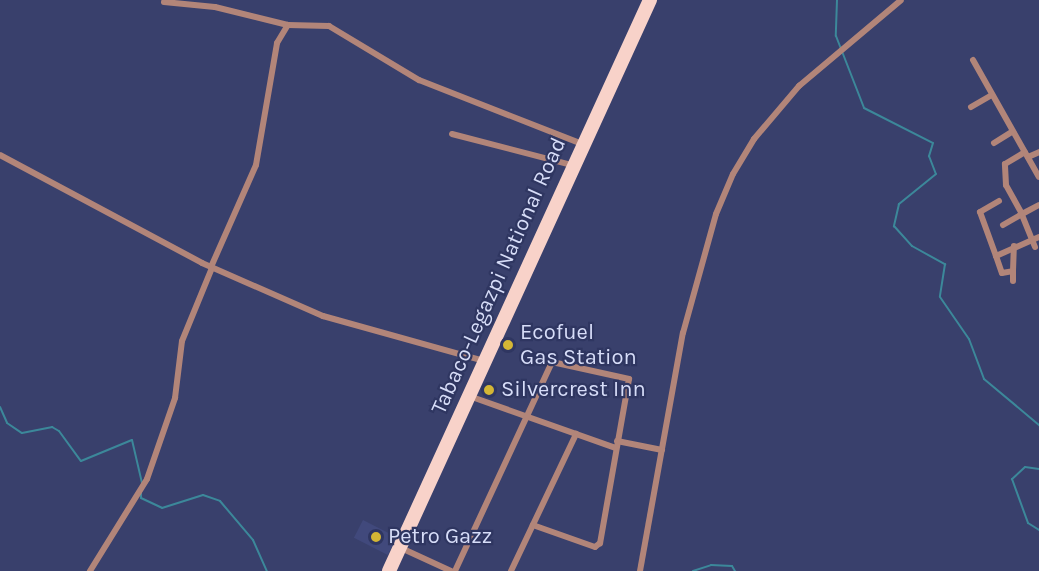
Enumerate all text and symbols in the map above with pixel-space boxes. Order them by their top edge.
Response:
street label: Tabaco-Legazpi National Road [426,134,572,418]
place label: Ecofuel Gas Station [520,319,637,370]
marker: Ecofuel Gas Station [501,338,515,352]
place label: Silvercrest Inn [501,377,646,403]
marker: Silvercrest Inn [482,383,496,397]
place label: Petro Gazz [388,524,492,550]
marker: Petro Gazz [369,530,383,544]

